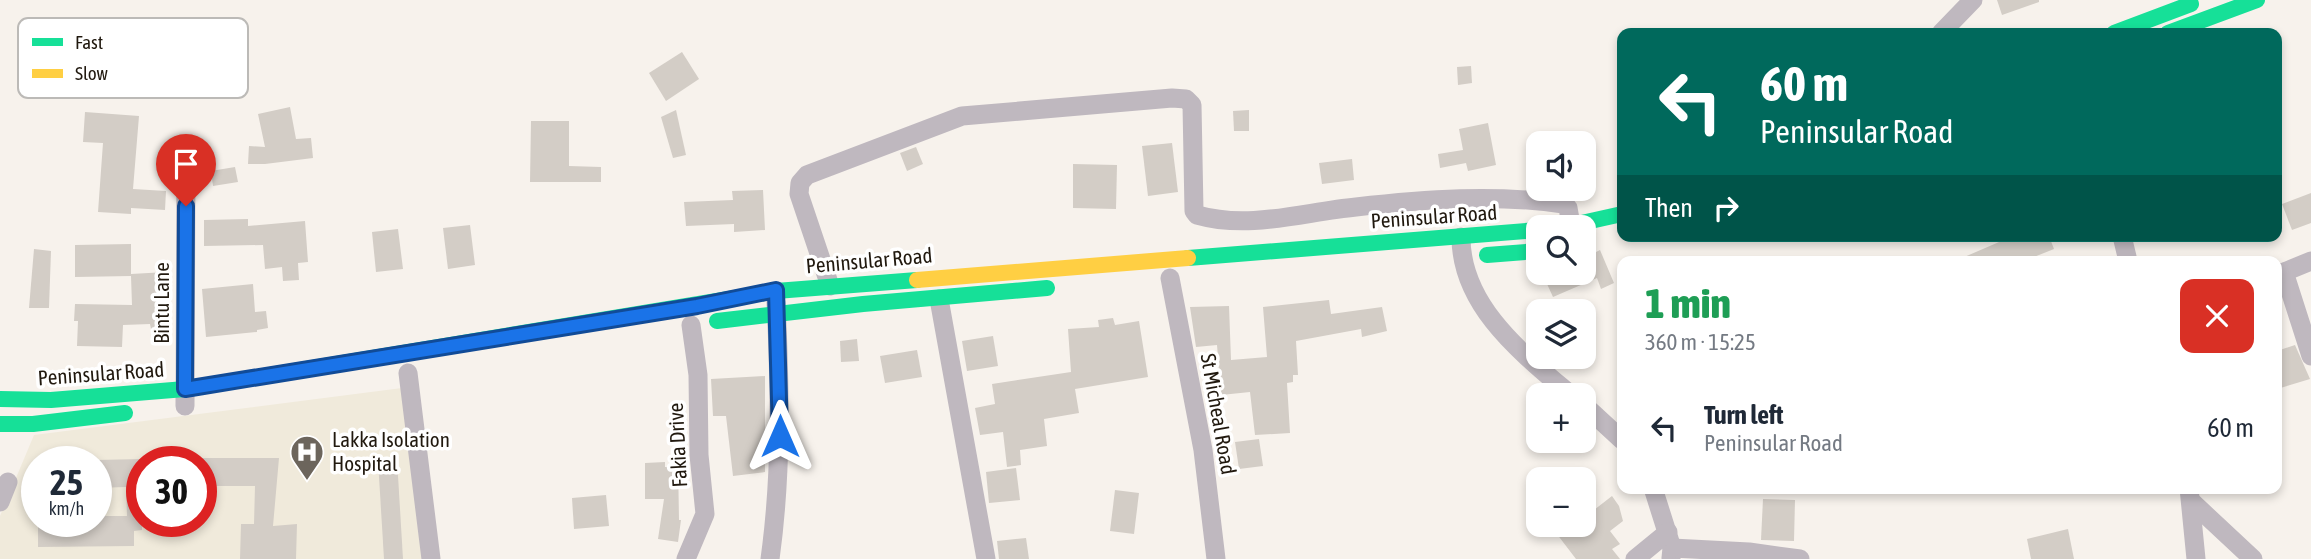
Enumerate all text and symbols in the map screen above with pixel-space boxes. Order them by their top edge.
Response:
legend [18,18,248,98]
text: Fast [75,31,103,53]
text: 60 m [1760,55,1848,111]
icon: left [1645,56,1736,147]
text: Slow [75,62,109,84]
text: Peninsular Road [1760,113,1953,150]
map controls [1526,131,1596,537]
button: sound [1526,131,1596,201]
pin [156,134,216,206]
icon: arrive [167,145,205,183]
icon: right [1707,189,1745,227]
text: Then [1645,193,1693,223]
street label: Peninsular Road [1370,200,1498,232]
button: search [1526,215,1596,285]
street label: Peninsular Road [805,243,933,277]
street label: Bintu Lane [149,262,173,344]
text: 1 min [1645,279,1731,327]
button: close [2180,279,2254,353]
button: layers [1526,299,1596,369]
text: 360 m · 15:25 [1645,329,1756,355]
street label: St Micheal Road [1197,351,1241,476]
street label: Peninsular Road [37,357,165,389]
button: + [1526,383,1596,453]
position arrow [743,399,817,473]
text: Turn left [1704,400,1784,430]
street label: Fakia Drive [663,402,691,488]
icon: left [1645,409,1683,447]
text: 60 m [2207,413,2254,443]
place label: Lakka Isolation Hospital [332,427,450,475]
text: Peninsular Road [1704,430,1843,456]
hospital icon: Lakka Isolation Hospital [288,433,326,482]
speed limit sign: 30 [126,446,217,537]
text: 25 [50,462,83,502]
button: − [1526,467,1596,537]
text: km/h [49,498,84,519]

